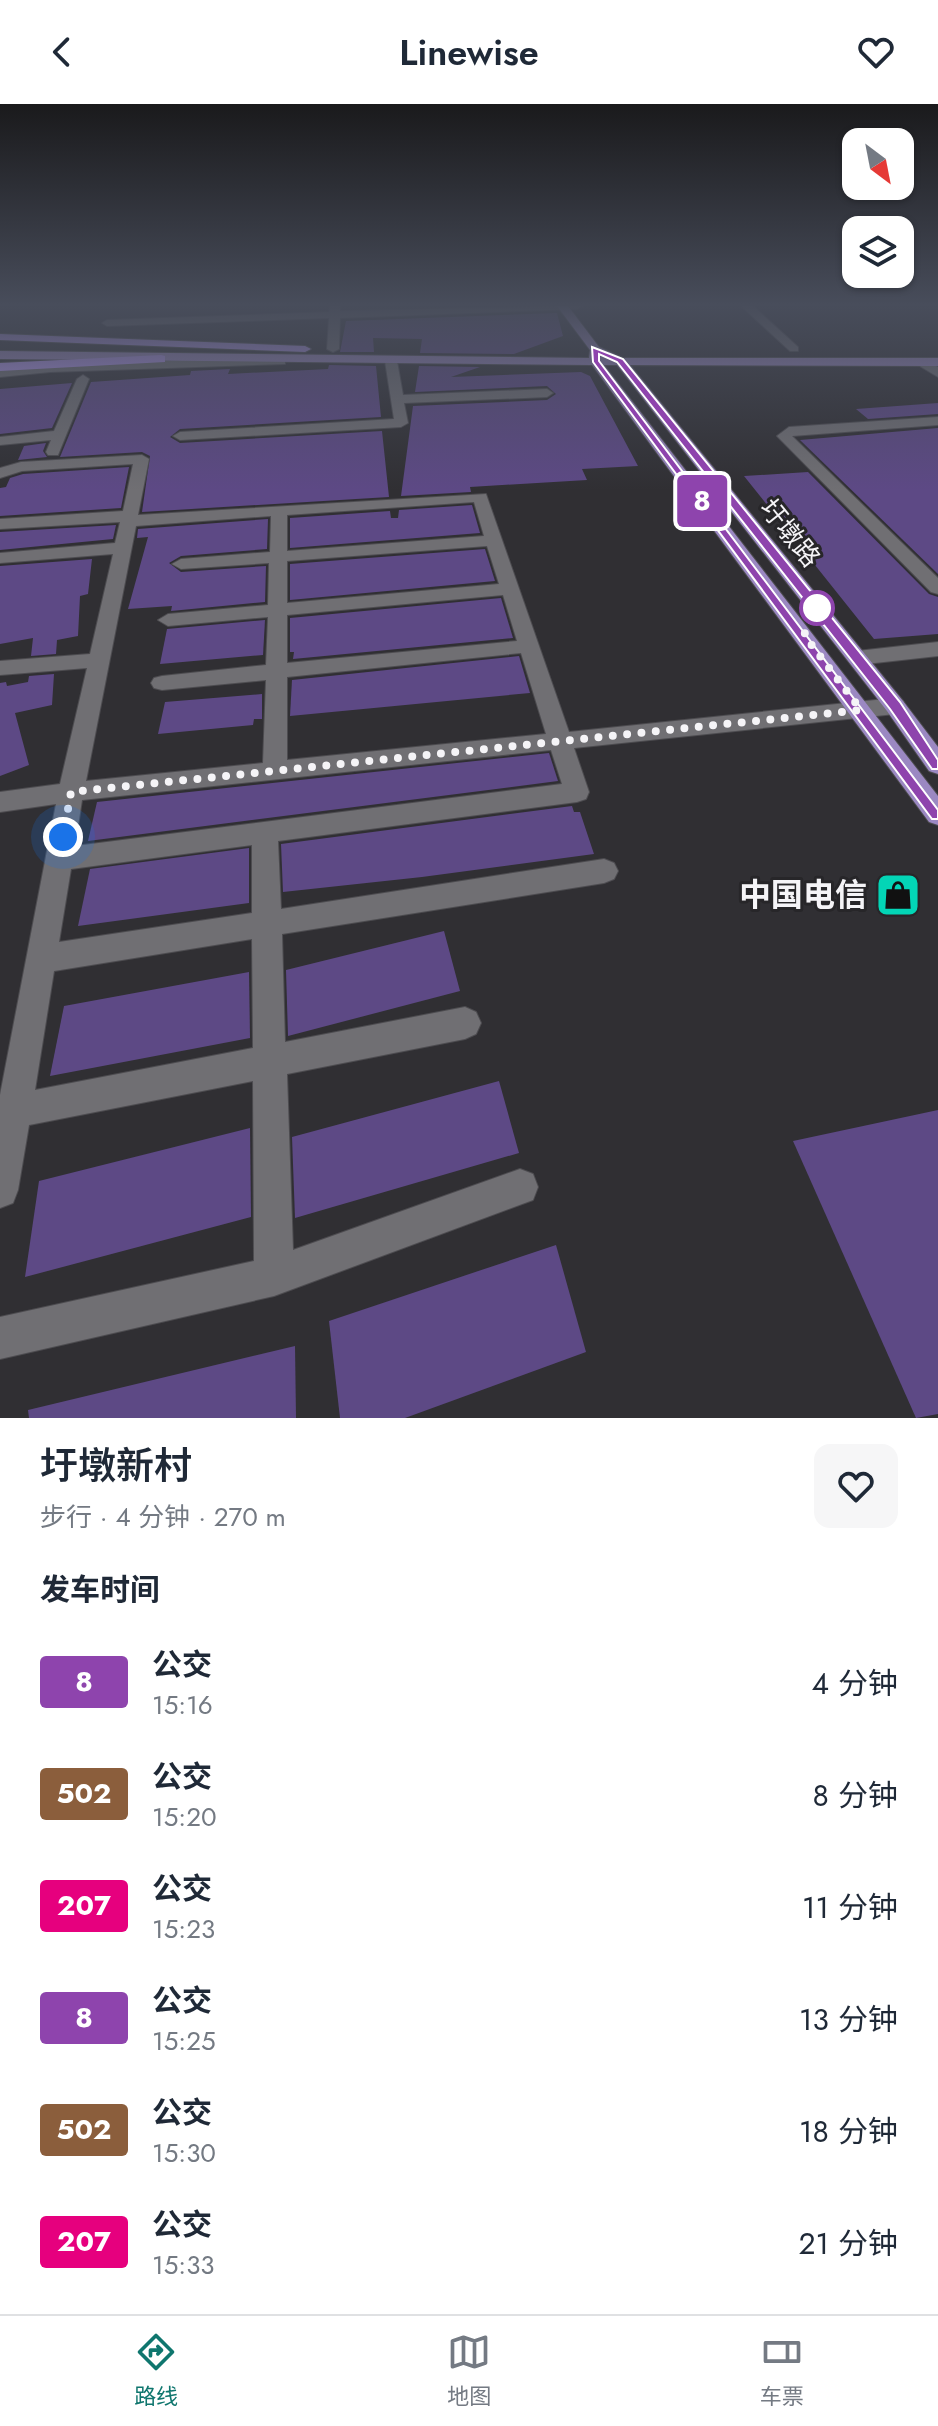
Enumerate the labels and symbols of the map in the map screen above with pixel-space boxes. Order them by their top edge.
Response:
north arrow [842,128,914,200]
line badge: 8 [676,475,728,527]
street label: 圩墩路 [751,491,829,575]
unlabelled marker [800,591,834,625]
your location [43,817,83,857]
shop icon: 中国电信 [874,871,922,919]
place label: 中国电信 [739,872,867,918]

